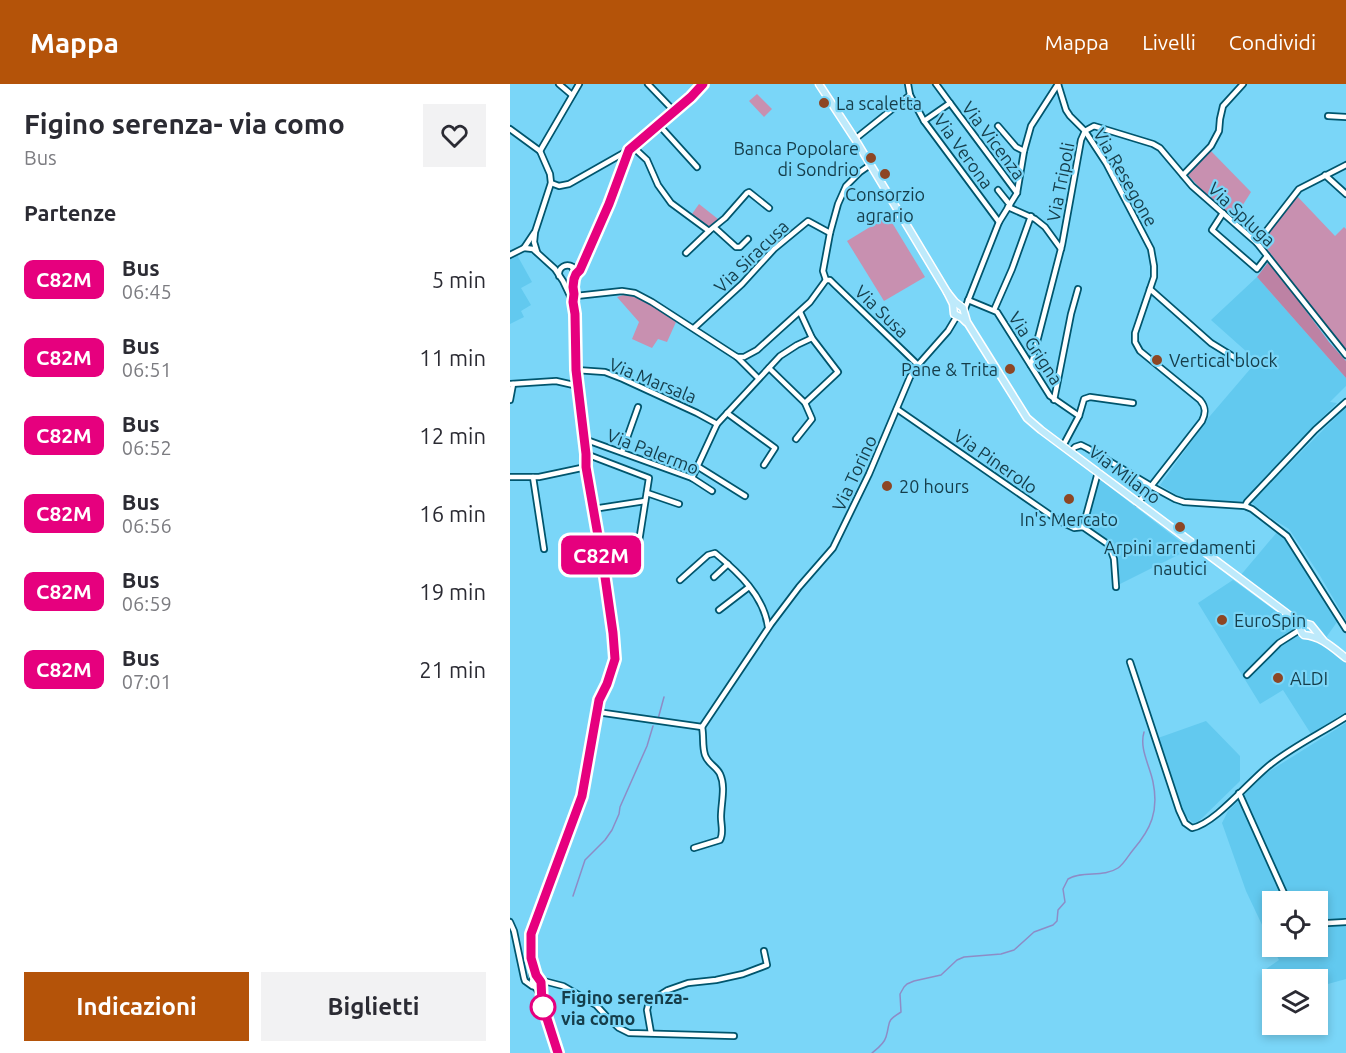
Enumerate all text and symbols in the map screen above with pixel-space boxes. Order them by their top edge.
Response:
text: Mappa [30,27,119,58]
text: Mappa [1045,30,1109,54]
text: Livelli [1142,30,1196,54]
text: Condividi [1229,30,1316,54]
place label: La scaletta [836,93,922,113]
marker: La scaletta [817,96,831,110]
street label: Via Vicenza [958,97,1030,183]
button: heart [423,104,486,167]
text: Figino serenza- via como [24,108,345,139]
street label: Via Verona [930,110,998,192]
street label: Via Resegone [1090,124,1162,230]
place label: Banca Popolare di Sondrio [733,138,859,179]
street label: Via Tripoli [1043,141,1077,223]
text: Bus [24,146,57,169]
marker: Banca Popolare di Sondrio [864,151,878,165]
marker: Consorzio agrario [878,167,892,181]
street label: Via Spluga [1204,178,1280,250]
place label: Consorzio agrario [845,184,925,225]
text: Partenze [24,200,116,225]
street label: Via Siracusa [710,216,792,296]
text: Bus [122,255,160,280]
text: C82M [36,267,92,291]
text: 5 min [432,267,486,292]
text: 06:45 [122,280,172,303]
street label: Via Susa [851,281,913,341]
street label: Via Grigna [1005,308,1067,388]
text: Bus [122,333,160,358]
text: C82M [36,345,92,369]
text: 11 min [419,345,486,370]
place label: Vertical block [1169,350,1278,370]
street label: Via Marsala [606,353,700,407]
marker: Vertical block [1150,353,1164,367]
text: 06:51 [122,358,172,381]
place label: Pane & Trita [901,359,998,379]
marker: Pane & Trita [1003,362,1017,376]
text: Bus [122,411,160,436]
text: C82M [36,423,92,447]
text: 12 min [419,423,486,448]
street label: Via Palermo [604,424,702,478]
street label: Via Pinerolo [950,425,1042,497]
street label: Via Torino [828,432,880,514]
text: 06:52 [122,436,172,459]
street label: Via Milano [1085,441,1165,507]
place label: 20 hours [899,476,969,496]
marker: 20 hours [880,479,894,493]
text: Bus [122,489,160,514]
marker: In's Mercato [1062,492,1076,506]
text: C82M [36,501,92,525]
text: 16 min [419,501,486,526]
place label: In's Mercato [1020,509,1118,529]
text: 06:56 [122,514,172,537]
marker: Arpini arredamenti nautici [1173,520,1187,534]
line badge: C82M [559,536,643,574]
place label: Arpini arredamenti nautici [1104,537,1256,578]
text: C82M [573,543,629,567]
text: Bus [122,567,160,592]
text: C82M [36,579,92,603]
text: 19 min [419,579,486,604]
text: 06:59 [122,592,172,615]
place label: EuroSpin [1234,610,1306,630]
marker: EuroSpin [1215,613,1229,627]
text: Bus [122,645,160,670]
text: C82M [36,657,92,681]
text: 21 min [419,657,486,682]
place label: ALDI [1290,668,1328,688]
text: 07:01 [122,670,172,693]
marker: ALDI [1271,671,1285,685]
map controls [1262,891,1328,1035]
button: locate [1262,891,1328,957]
button: layers [1262,969,1328,1035]
button: Indicazioni [24,972,249,1041]
button: Biglietti [261,972,486,1041]
place label: Figino serenza- via como [561,987,689,1028]
marker: Figino serenza- via como [530,994,556,1020]

